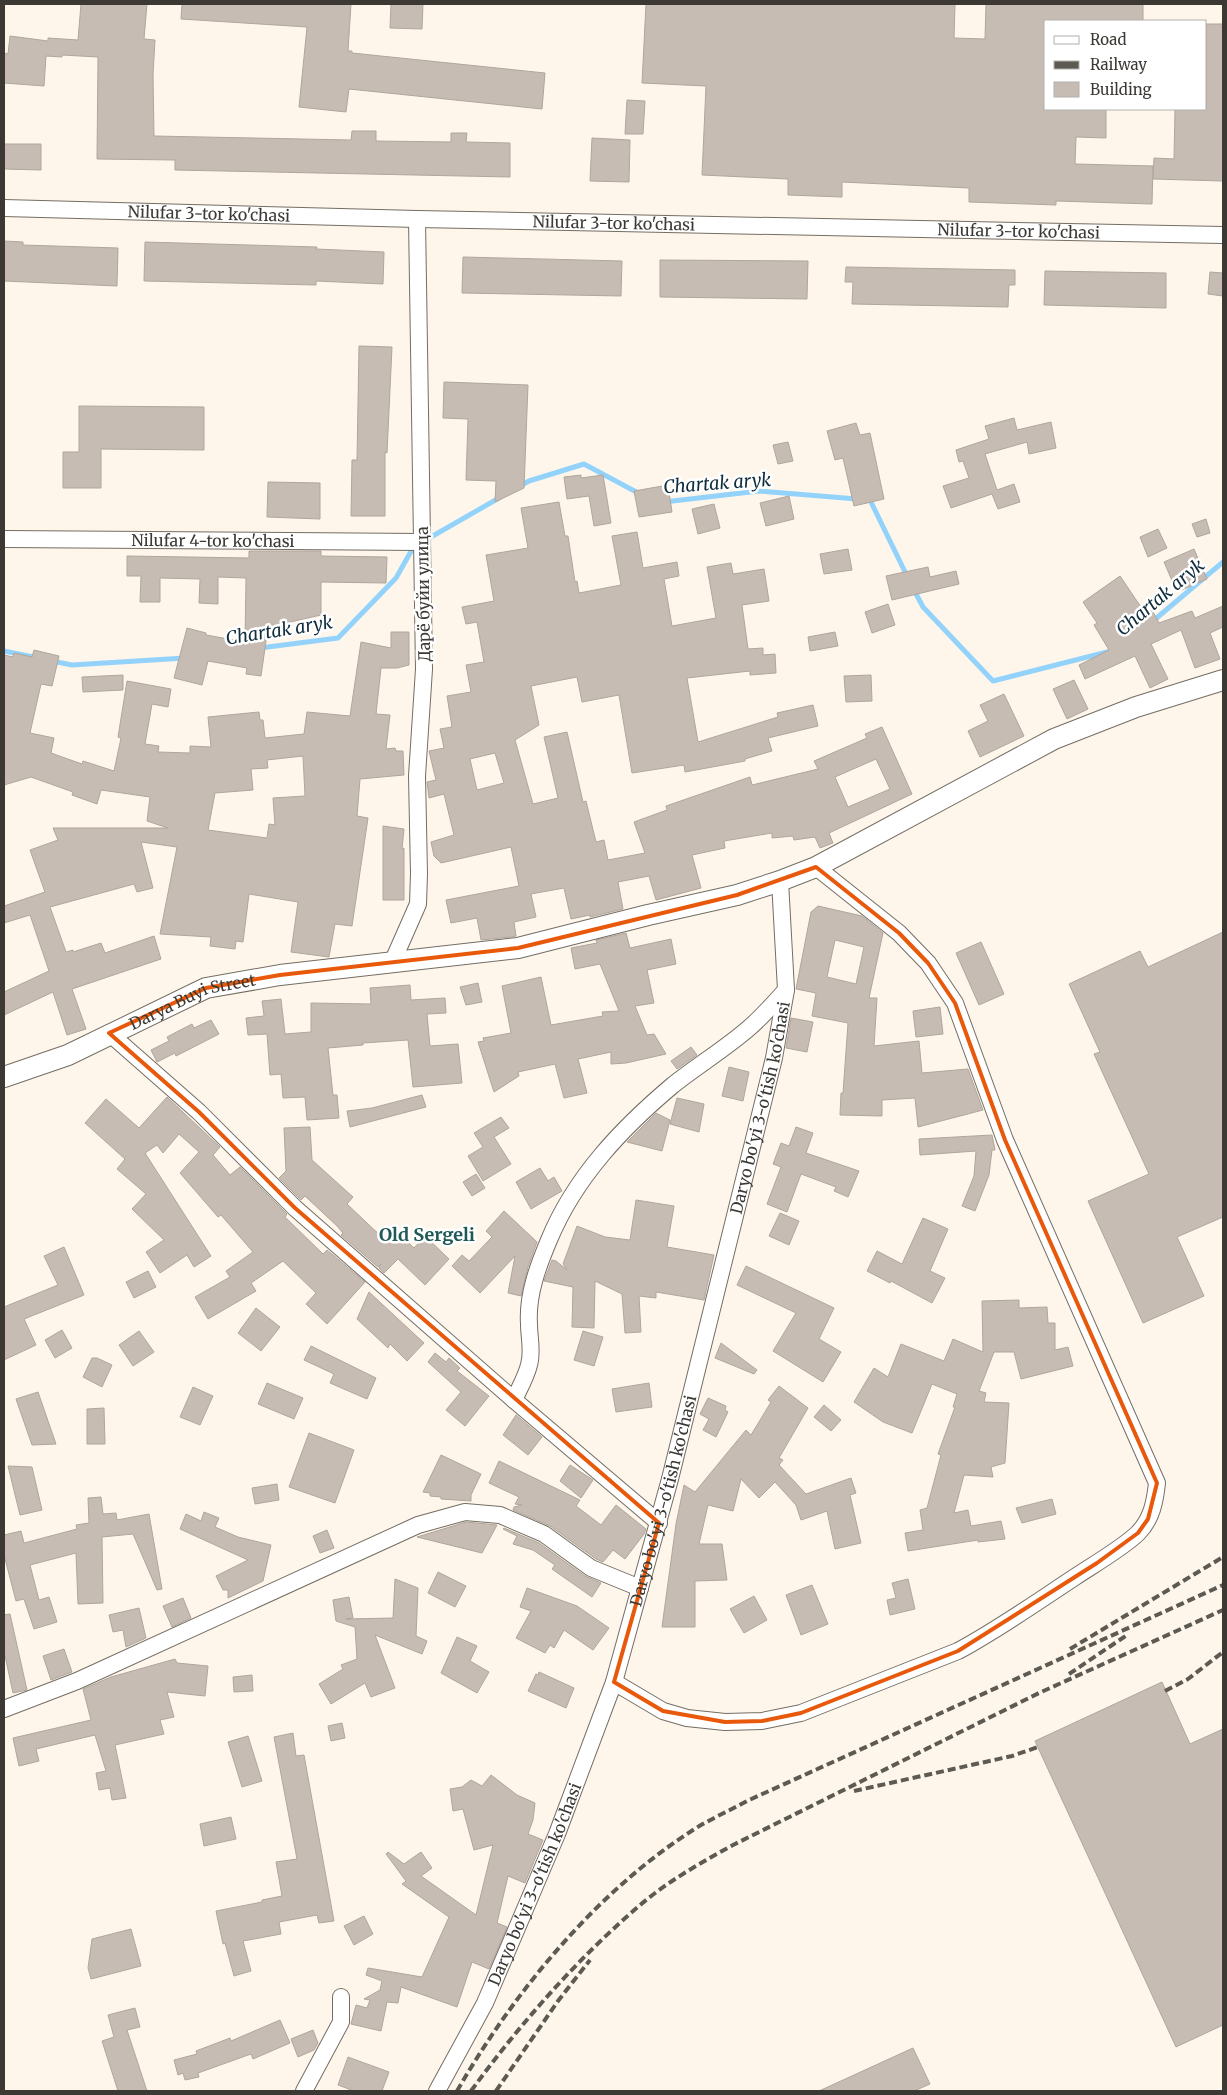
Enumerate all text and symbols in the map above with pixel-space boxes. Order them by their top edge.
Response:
legend [1044,20,1207,110]
text: Road [1090,30,1126,49]
text: Railway [1090,55,1147,74]
text: Building [1090,80,1152,99]
street label: Nilufar 3-tor ko'chasi [127,201,290,226]
street label: Nilufar 3-tor ko'chasi [532,211,695,235]
street label: Nilufar 3-tor ko'chasi [937,219,1100,243]
water label: Chartak aryk [662,468,772,498]
street label: Дарё буйи улица [412,526,434,662]
street label: Nilufar 4-tor ko'chasi [131,530,295,551]
water label: Chartak aryk [1111,553,1209,640]
water label: Chartak aryk [224,610,334,650]
street label: Darya Buyi Street [126,969,258,1034]
street label: Daryo bo'yi 3-o'tish ko'chasi [726,1000,794,1216]
district label: Old Sergeli [379,1223,475,1246]
street label: Daryo bo'yi 3-o'tish ko'chasi [625,1393,700,1609]
street label: Daryo bo'yi 3-o'tish ko'chasi [484,1780,585,1989]

